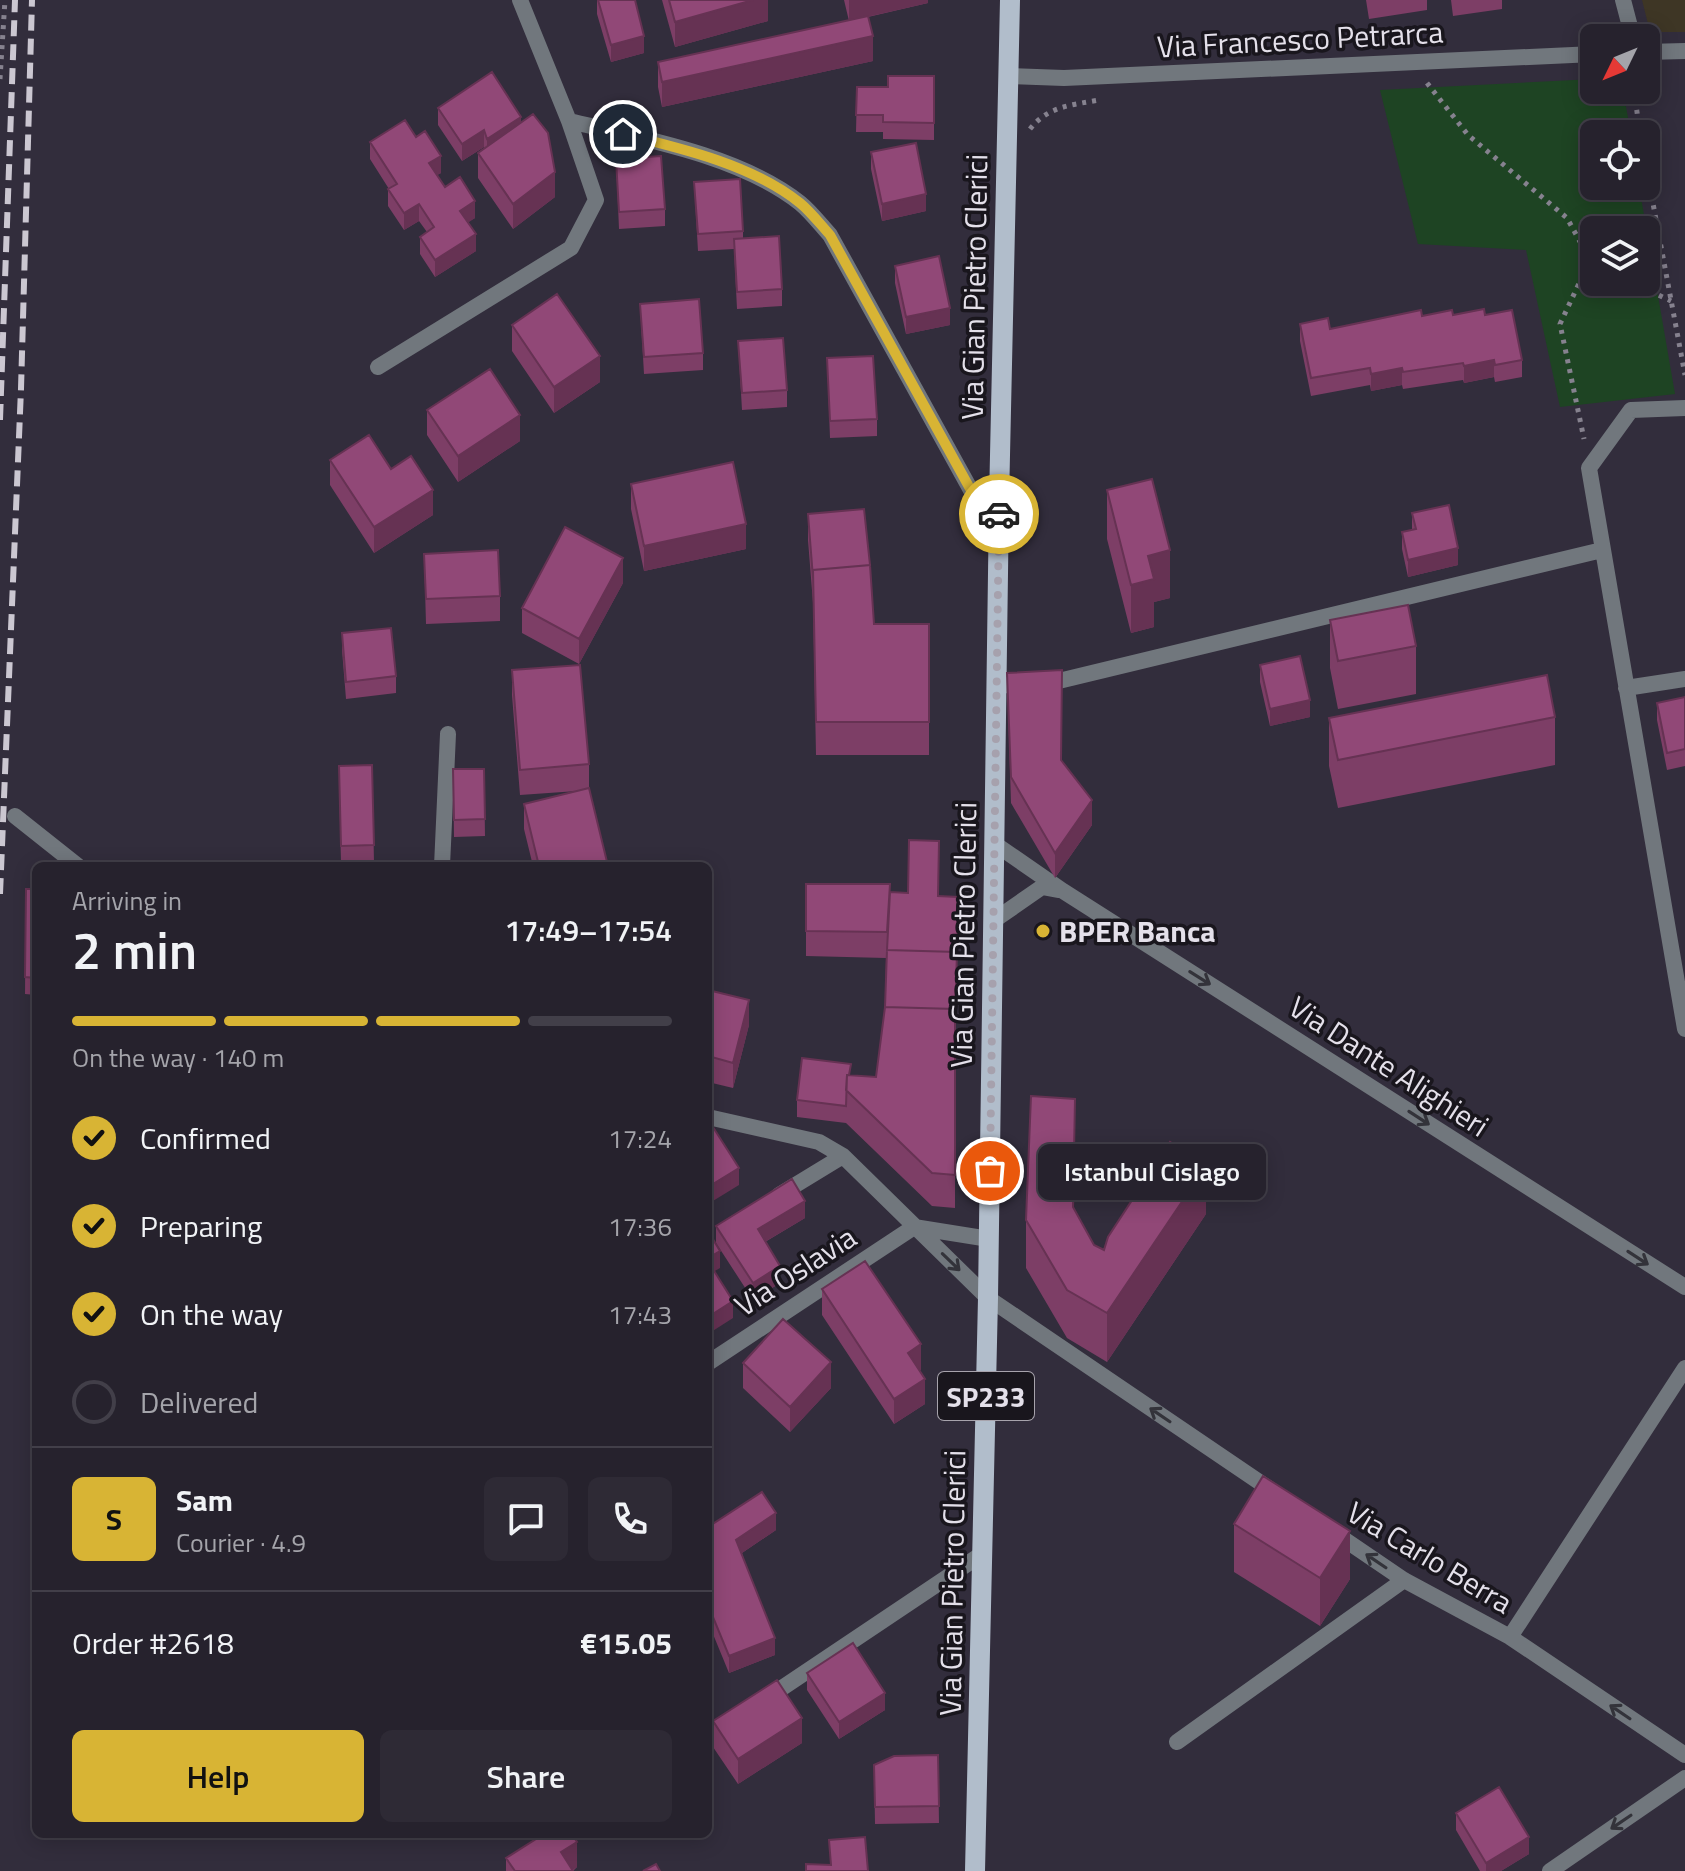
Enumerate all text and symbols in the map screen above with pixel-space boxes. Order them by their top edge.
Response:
street label: Via Francesco Petrarca [1156,9,1444,69]
north arrow [1580,24,1660,104]
map controls [1580,24,1660,296]
pin [589,100,657,168]
icon: home [601,112,645,156]
button: locate [1580,120,1660,200]
street label: Via Gian Pietro Clerici [949,154,999,420]
button: layers [1580,216,1660,296]
courier [959,474,1039,554]
icon: car [977,492,1021,536]
street label: Via Gian Pietro Clerici [938,802,988,1068]
text: Arriving in [72,881,182,920]
text: 17:49–17:54 [505,907,672,953]
place label: BPER Banca [1059,908,1216,954]
text: 2 min [72,910,197,989]
marker: BPER Banca [1034,922,1052,940]
one-way arrow [1188,971,1211,987]
street label: Via Dante Alighieri [1280,984,1498,1148]
text: On the way · 140 m [72,1038,284,1077]
one-way arrow [1407,1110,1430,1126]
text: Confirmed [140,1115,271,1161]
icon: check [72,1116,116,1160]
text: 17:24 [608,1119,672,1158]
pin [956,1137,1024,1205]
callout: Istanbul Cislago [1038,1143,1266,1199]
icon: bag [968,1149,1012,1193]
text: Istanbul Cislago [1064,1152,1240,1191]
text: Preparing [140,1203,262,1249]
icon: check [72,1204,116,1248]
text: 17:36 [608,1207,672,1246]
street label: Via Oslavia [725,1214,865,1328]
one-way arrow [1627,1249,1649,1266]
one-way arrow [941,1253,961,1272]
text: On the way [140,1291,283,1337]
icon: check [72,1292,116,1336]
text: 17:43 [608,1295,672,1334]
road number: SP233 [938,1372,1034,1420]
text: Delivered [140,1379,258,1425]
one-way arrow [1150,1407,1172,1423]
street label: Via Gian Pietro Clerici [927,1450,977,1716]
text: Sam [176,1477,233,1523]
button: chat [484,1477,568,1561]
button: phone [588,1477,672,1561]
street label: Via Carlo Berra [1338,1489,1522,1625]
text: S [106,1496,122,1542]
text: Courier · 4.9 [176,1523,306,1562]
one-way arrow [1365,1552,1387,1569]
text: Order #2618 [72,1620,234,1666]
text: €15.05 [580,1620,672,1666]
one-way arrow [1610,1704,1632,1720]
button: Help [72,1730,364,1822]
button: Share [380,1730,672,1822]
one-way arrow [1610,1814,1632,1831]

